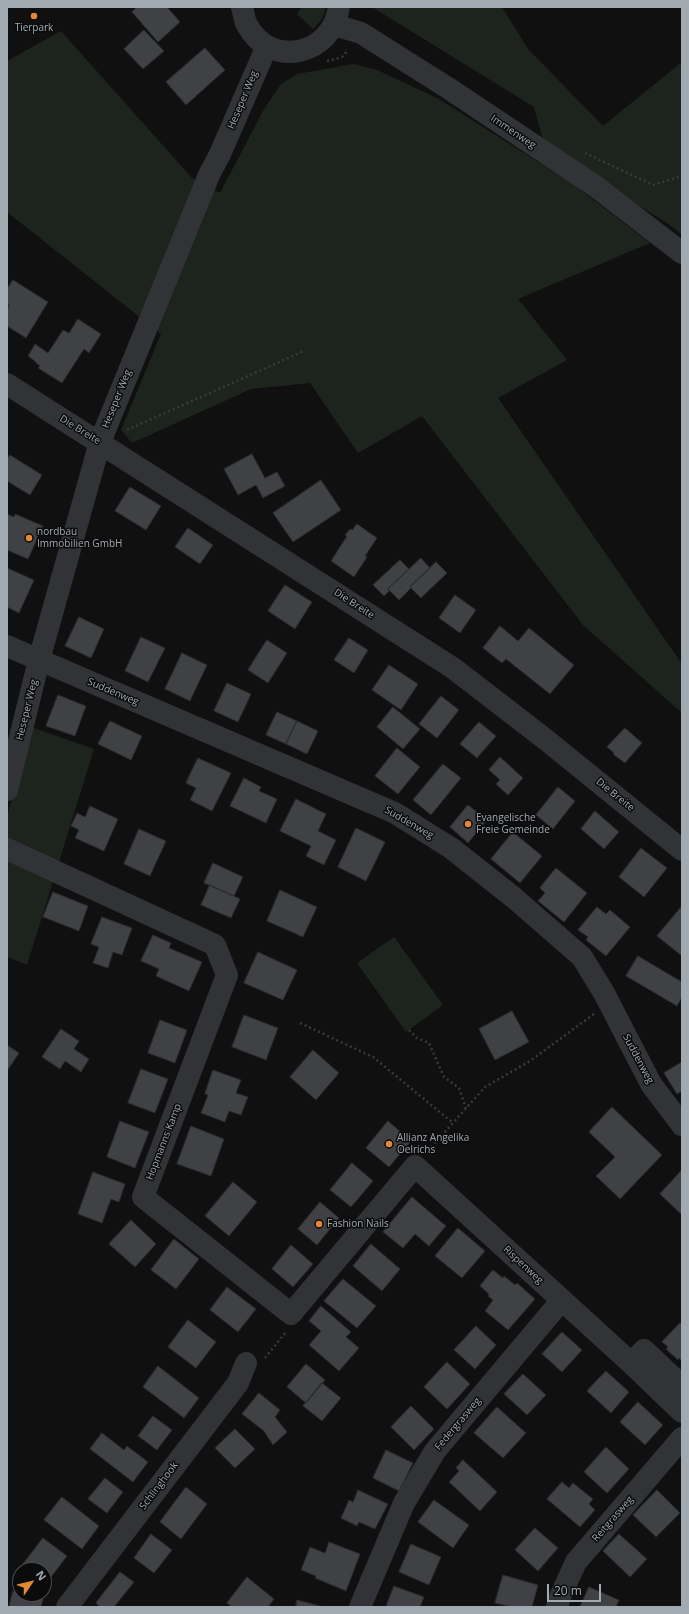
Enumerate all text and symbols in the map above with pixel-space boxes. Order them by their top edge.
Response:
marker: Tierpark [29,11,39,21]
place label: Tierpark [15,22,53,34]
street label: Heseper Weg [225,69,261,131]
street label: Immenweg [488,113,538,151]
street label: Heseper Weg [100,368,134,430]
street label: Die Breite [57,413,103,447]
place label: nordbau Immobilien GmbH [37,526,122,550]
marker: nordbau Immobilien GmbH [24,533,34,543]
street label: Die Breite [332,586,376,622]
street label: Suddenweg [86,676,140,708]
street label: Heseper Weg [14,678,40,742]
street label: Die Breite [593,776,637,814]
street label: Suddenweg [382,804,436,842]
place label: Evangelische Freie Gemeinde [476,812,550,836]
marker: Evangelische Freie Gemeinde [463,819,473,829]
street label: Suddenweg [620,1032,656,1086]
street label: Hopmanns Kamp [144,1102,184,1182]
place label: Allianz Angelika Oelrichs [397,1132,469,1156]
marker: Allianz Angelika Oelrichs [384,1139,394,1149]
place label: Fashion Nails [327,1218,389,1230]
marker: Fashion Nails [314,1219,324,1229]
street label: Rispenweg [501,1244,545,1286]
street label: Federgrasweg [432,1395,484,1453]
street label: Schlinghook [137,1460,181,1512]
street label: Reitgrasweg [590,1494,636,1544]
north arrow [12,1562,52,1602]
text: N [33,1567,50,1583]
scale bar [549,1576,603,1602]
text: 20 m [554,1582,582,1599]

